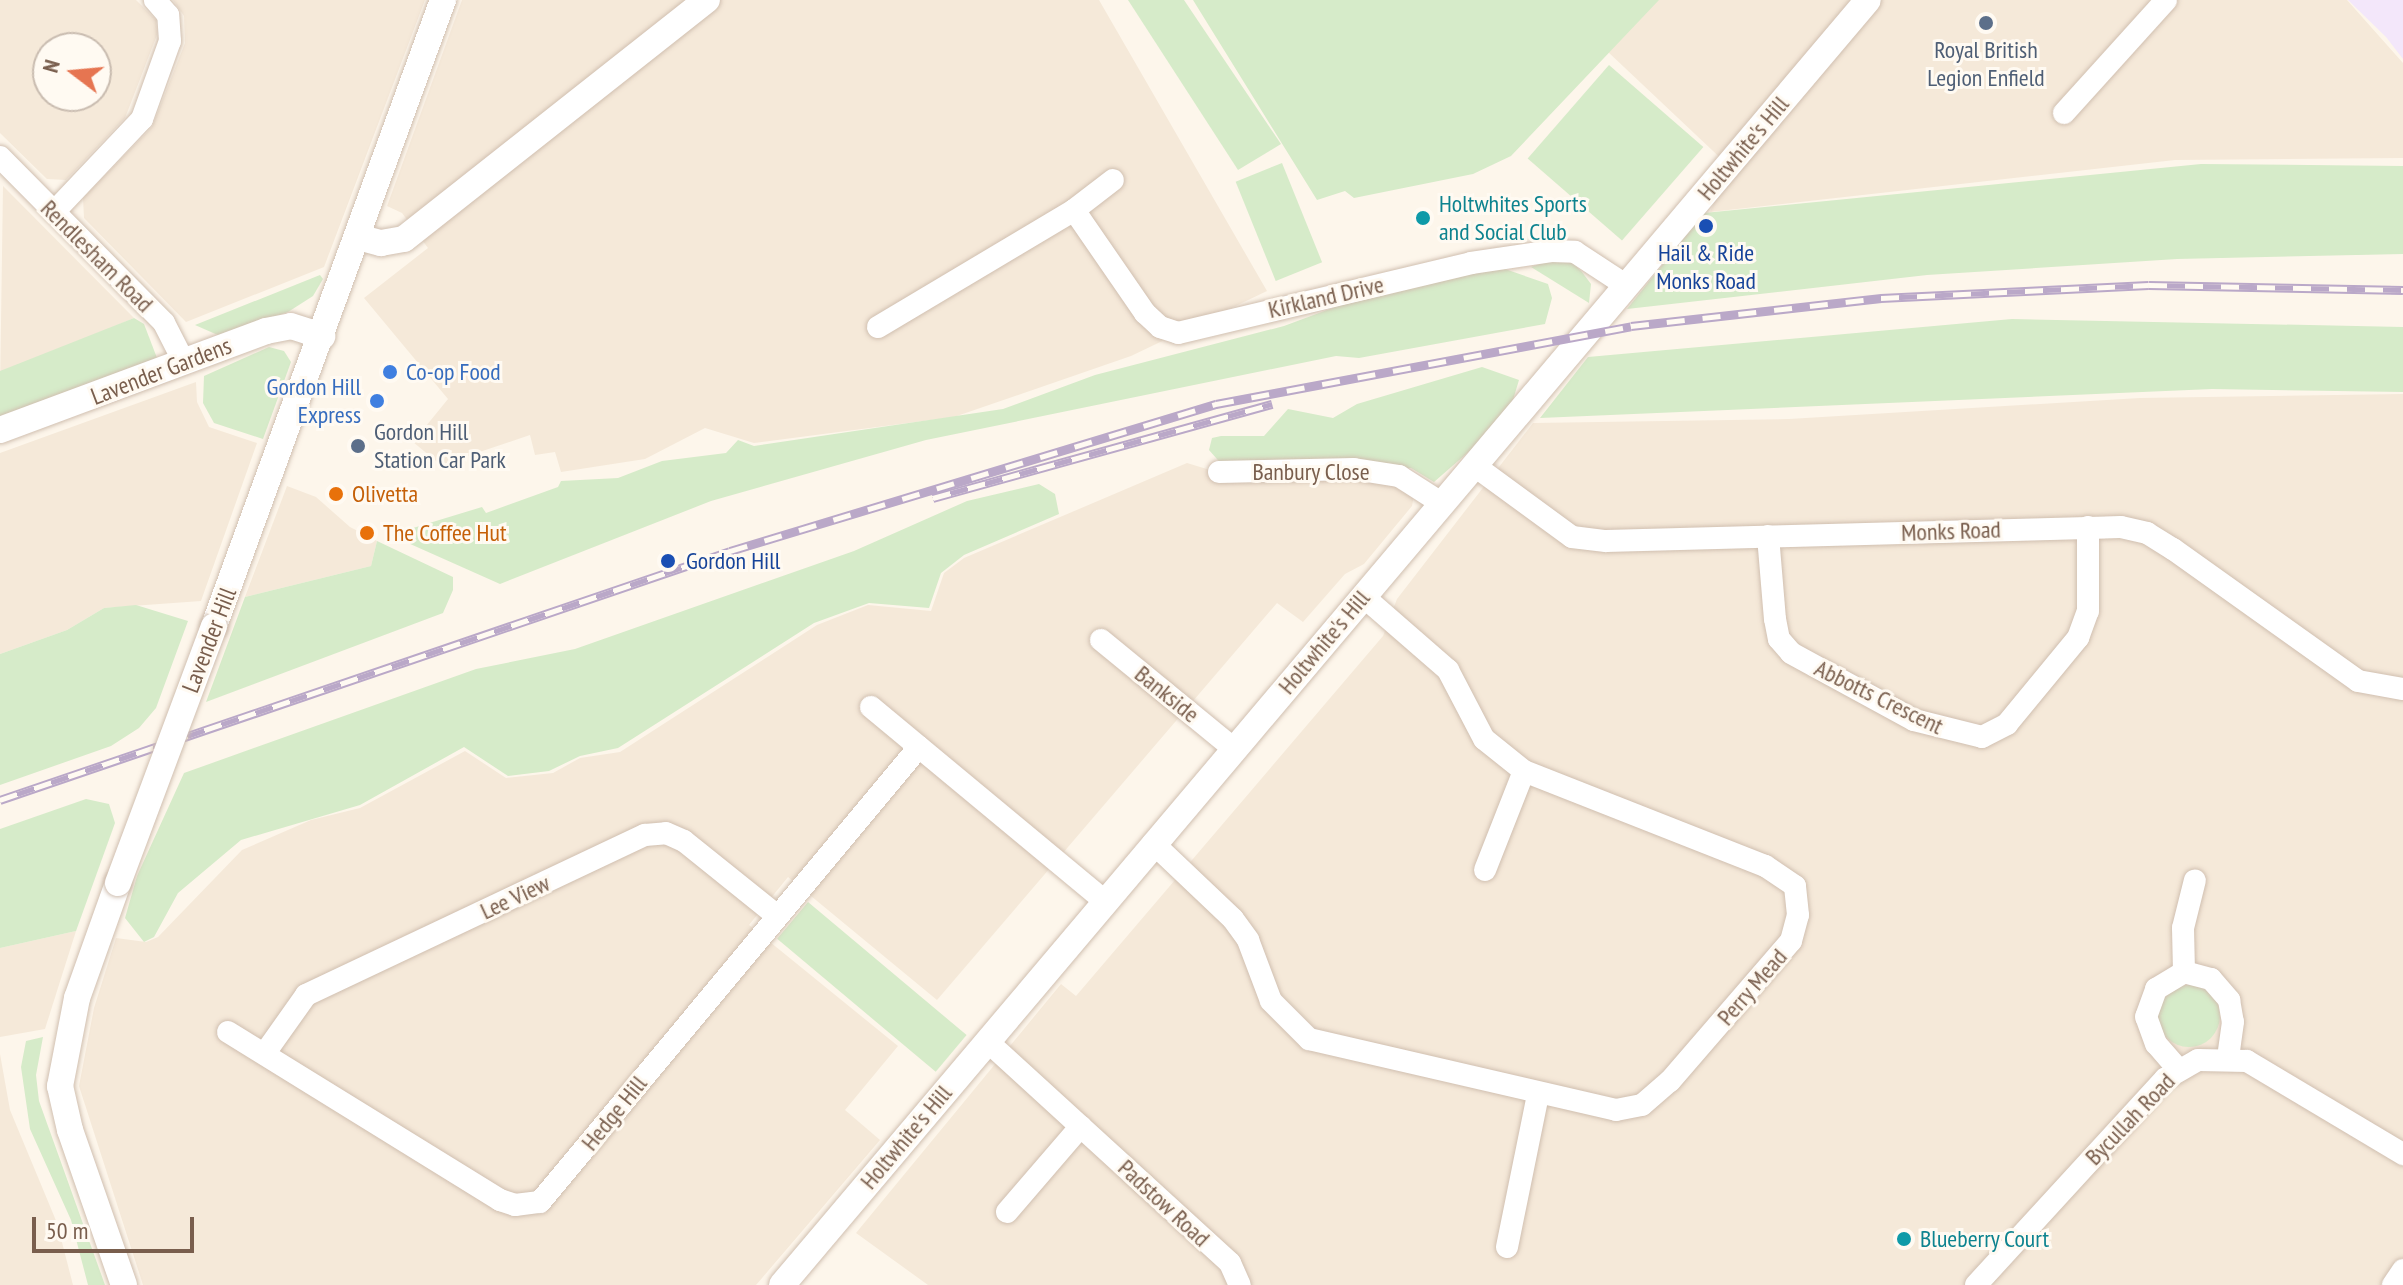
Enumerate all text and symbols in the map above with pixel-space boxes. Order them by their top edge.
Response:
marker: Royal British Legion Enfield [1977,14,1995,32]
north arrow [32,32,112,112]
place label: Royal British Legion Enfield [1927,36,2045,92]
text: N [36,56,66,76]
street label: Holtwhite's Hill [1691,90,1795,206]
place label: Holtwhites Sports and Social Club [1439,190,1587,246]
street label: Rendlesham Road [35,194,159,318]
marker: Holtwhites Sports and Social Club [1414,209,1432,227]
marker: Hail & Ride Monks Road [1697,217,1715,235]
place label: Hail & Ride Monks Road [1656,239,1756,295]
street label: Kirkland Drive [1265,270,1387,324]
street label: Lavender Gardens [87,331,235,411]
place label: Co-op Food [406,358,501,386]
marker: Co-op Food [381,363,399,381]
place label: Gordon Hill Express [267,373,361,429]
marker: Gordon Hill Express [368,392,386,410]
place label: Gordon Hill Station Car Park [374,418,506,474]
marker: Gordon Hill Station Car Park [349,437,367,455]
street label: Banbury Close [1252,458,1370,486]
place label: Olivetta [352,480,418,508]
marker: Olivetta [327,485,345,503]
street label: Monks Road [1901,515,2001,547]
place label: The Coffee Hut [383,519,506,547]
marker: The Coffee Hut [358,524,376,542]
place label: Gordon Hill [686,547,780,575]
marker: Gordon Hill [657,550,679,572]
street label: Lavender Hill [176,583,242,697]
street label: Holtwhite's Hill [1272,584,1376,700]
street label: Abbotts Crescent [1810,653,1948,741]
street label: Bankside [1129,659,1205,729]
street label: Lee View [475,868,555,926]
street label: Perry Mead [1711,943,1793,1031]
street label: Bycullah Road [2079,1067,2181,1171]
street label: Hedge Hill [575,1070,653,1156]
street label: Holtwhite's Hill [854,1079,958,1195]
street label: Padstow Road [1112,1153,1216,1253]
scale bar [36,1201,198,1251]
text: 50 m [46,1215,88,1246]
place label: Blueberry Court [1920,1225,2050,1253]
marker: Blueberry Court [1895,1230,1913,1248]

